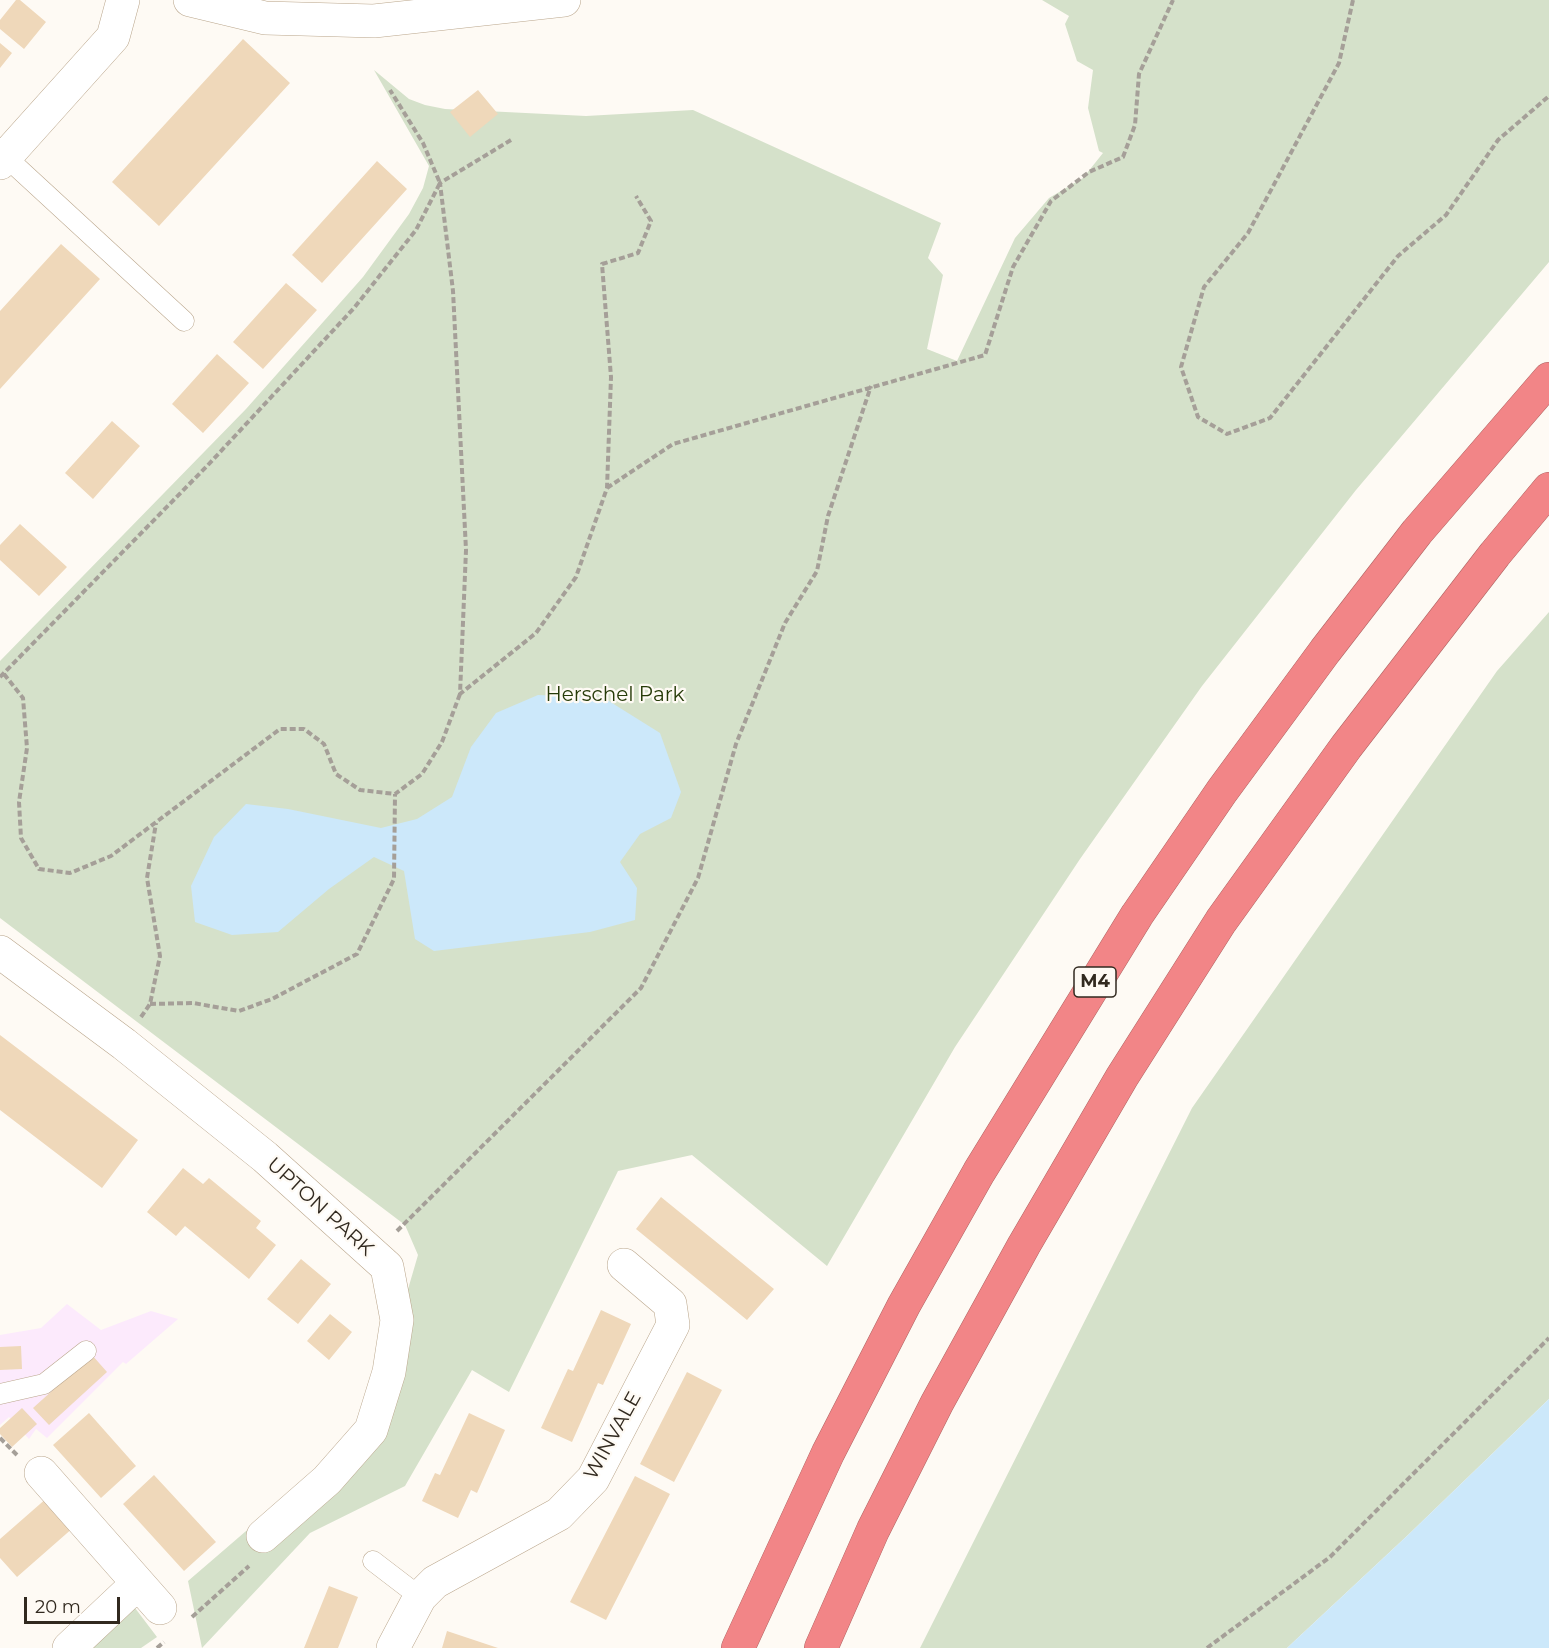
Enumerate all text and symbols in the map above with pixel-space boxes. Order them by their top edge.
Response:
park label: Herschel Park [545,683,685,707]
road number: M4 [1074,967,1116,997]
street label: UPTON PARK [262,1153,378,1261]
street label: WINVALE [579,1388,647,1484]
scale bar [27,1585,123,1623]
text: 20 m [35,1596,81,1618]

